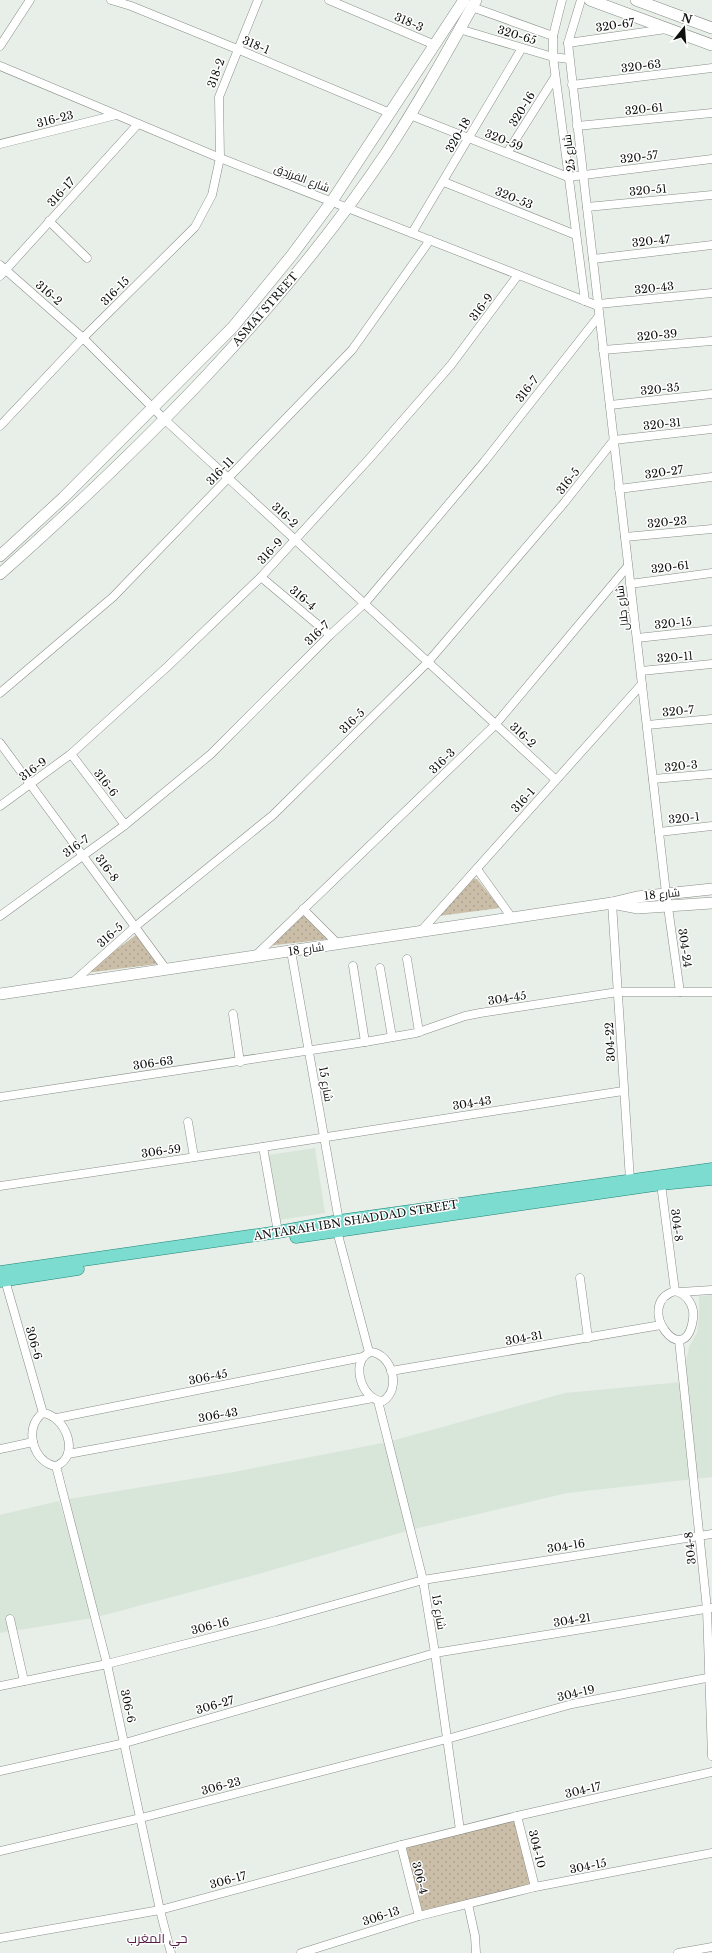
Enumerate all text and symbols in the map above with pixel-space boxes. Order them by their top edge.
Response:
north arrow [664,8,704,48]
street label: 318-3 [392,10,426,34]
text: N [680,10,695,27]
street label: 320-67 [595,15,636,35]
street label: 320-65 [496,22,538,48]
street label: 318-1 [240,33,272,57]
street label: 318-2 [204,56,228,90]
street label: 320-63 [620,57,662,75]
street label: 320-16 [506,89,538,129]
street label: 320-61 [624,100,664,118]
street label: 316-23 [35,108,75,130]
street label: 320-18 [442,115,474,155]
street label: 320-59 [483,126,525,154]
street label: شارع 25 [560,133,579,172]
street label: 320-57 [619,148,659,166]
street label: شارع الفرزدق [272,161,332,196]
street label: 316-17 [44,174,78,209]
street label: 320-51 [629,181,667,199]
street label: 320-53 [493,184,535,212]
street label: 320-47 [631,232,671,250]
street label: ASMAI STREET [229,269,301,349]
street label: 316-15 [98,274,132,308]
street label: 316-2 [33,278,65,308]
street label: 320-43 [634,279,675,297]
street label: 316-9 [466,290,496,324]
street label: 320-39 [636,326,678,344]
street label: 316-7 [512,373,542,405]
street label: 320-35 [640,380,680,398]
street label: 320-31 [642,415,682,433]
street label: 316-11 [203,454,237,488]
street label: 320-27 [644,462,685,482]
street label: 316-5 [553,465,583,497]
street label: 316-2 [269,499,301,531]
street label: 320-23 [646,513,688,531]
street label: 316-9 [254,535,286,567]
street label: 320-61 [650,558,690,576]
street label: 316-4 [287,583,319,613]
street label: شارع جلال [612,585,633,631]
street label: 320-15 [654,614,692,632]
street label: 316-7 [302,617,333,648]
street label: 320-11 [656,648,694,666]
street label: 320-7 [661,703,695,719]
street label: 316-5 [336,706,368,736]
street label: 316-2 [507,719,539,751]
street label: 316-3 [426,745,458,777]
street label: 316-9 [16,754,50,784]
street label: 320-3 [664,757,698,775]
street label: 316-6 [91,767,121,799]
street label: 316-1 [508,785,538,815]
street label: 320-1 [668,809,700,827]
street label: 316-7 [60,831,92,860]
street label: 316-8 [92,852,122,884]
street label: شارع 18 [643,885,681,904]
street label: 316-5 [94,920,126,950]
street label: 304-24 [675,928,695,968]
street label: شارع 18 [287,940,325,959]
street label: 304-45 [487,988,527,1008]
street label: 304-22 [602,1022,618,1062]
street label: 306-63 [132,1053,174,1073]
street label: شارع 15 [315,1065,336,1103]
street label: 304-43 [451,1093,493,1113]
street label: 306-59 [140,1141,182,1161]
street label: ANTARAH IBN SHADDAD STREET [252,1197,459,1243]
street label: 304-8 [668,1208,686,1242]
street label: 306-6 [23,1325,45,1361]
street label: 304-31 [504,1328,544,1348]
street label: 306-45 [187,1366,229,1388]
street label: 306-43 [197,1405,239,1425]
street label: 304-8 [681,1531,699,1565]
street label: 304-16 [546,1536,586,1556]
street label: شارع 15 [428,1593,449,1631]
street label: 304-21 [552,1610,592,1630]
street label: 306-16 [189,1615,231,1637]
street label: 304-19 [556,1682,596,1704]
street label: 306-6 [118,1688,138,1724]
street label: 306-27 [194,1693,236,1717]
street label: 306-23 [200,1774,243,1798]
street label: 304-17 [564,1779,603,1801]
street label: 304-10 [525,1828,549,1870]
street label: 304-15 [568,1856,608,1876]
street label: 306-4 [409,1860,431,1896]
street label: 306-17 [208,1868,248,1892]
street label: 306-13 [361,1903,402,1929]
district label: حي المغرب [127,1930,187,1949]

